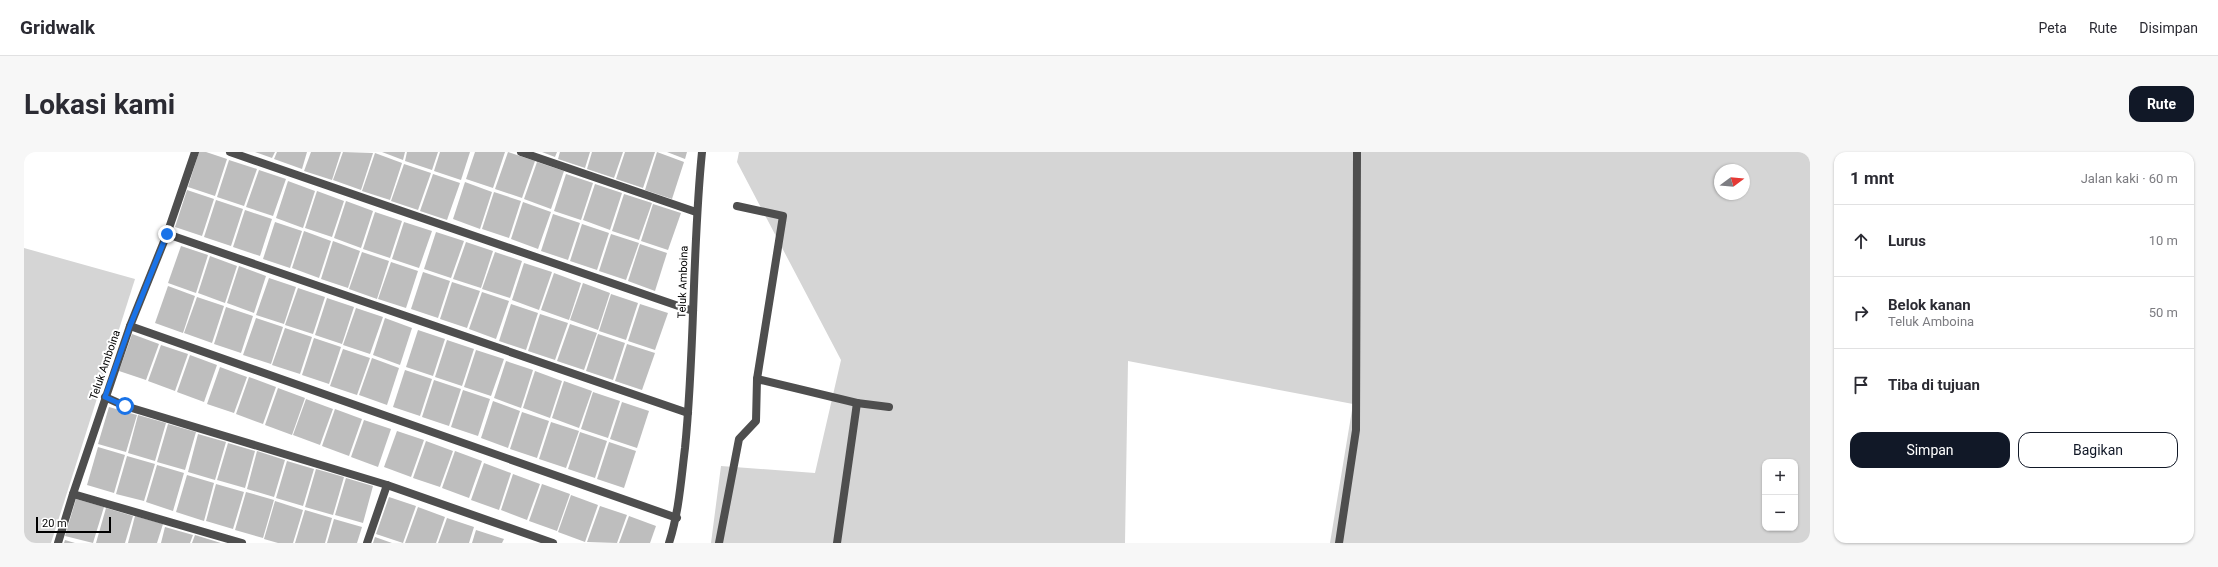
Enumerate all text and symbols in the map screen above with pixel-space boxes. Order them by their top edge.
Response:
text: Gridwalk [20,16,95,39]
text: Peta [2039,20,2067,36]
text: Rute [2089,20,2117,36]
text: Disimpan [2139,20,2198,36]
button: Rute [2129,86,2194,122]
text: Lokasi kami [24,88,175,121]
north arrow [1714,164,1750,200]
text: 1 mnt [1850,168,1894,188]
text: Jalan kaki · 60 m [2081,171,2178,186]
route end [158,225,176,243]
icon: ahead [1850,230,1872,252]
text: Lurus [1888,232,1926,250]
text: 10 m [2149,233,2178,248]
street label: Teluk Amboina [675,245,691,319]
text: Belok kanan [1888,296,1971,314]
icon: right [1850,302,1872,324]
text: 50 m [2149,305,2178,320]
text: Teluk Amboina [1888,314,1974,329]
street label: Teluk Amboina [87,328,123,402]
icon: arrive [1850,374,1872,396]
text: Tiba di tujuan [1888,376,1980,394]
route start [116,397,134,415]
button: Simpan [1850,432,2010,468]
button: Bagikan [2018,432,2178,468]
map controls [1762,459,1798,531]
button: + [1762,459,1798,495]
button: − [1762,495,1798,531]
scale bar [36,515,111,534]
text: 20 m [42,517,67,530]

